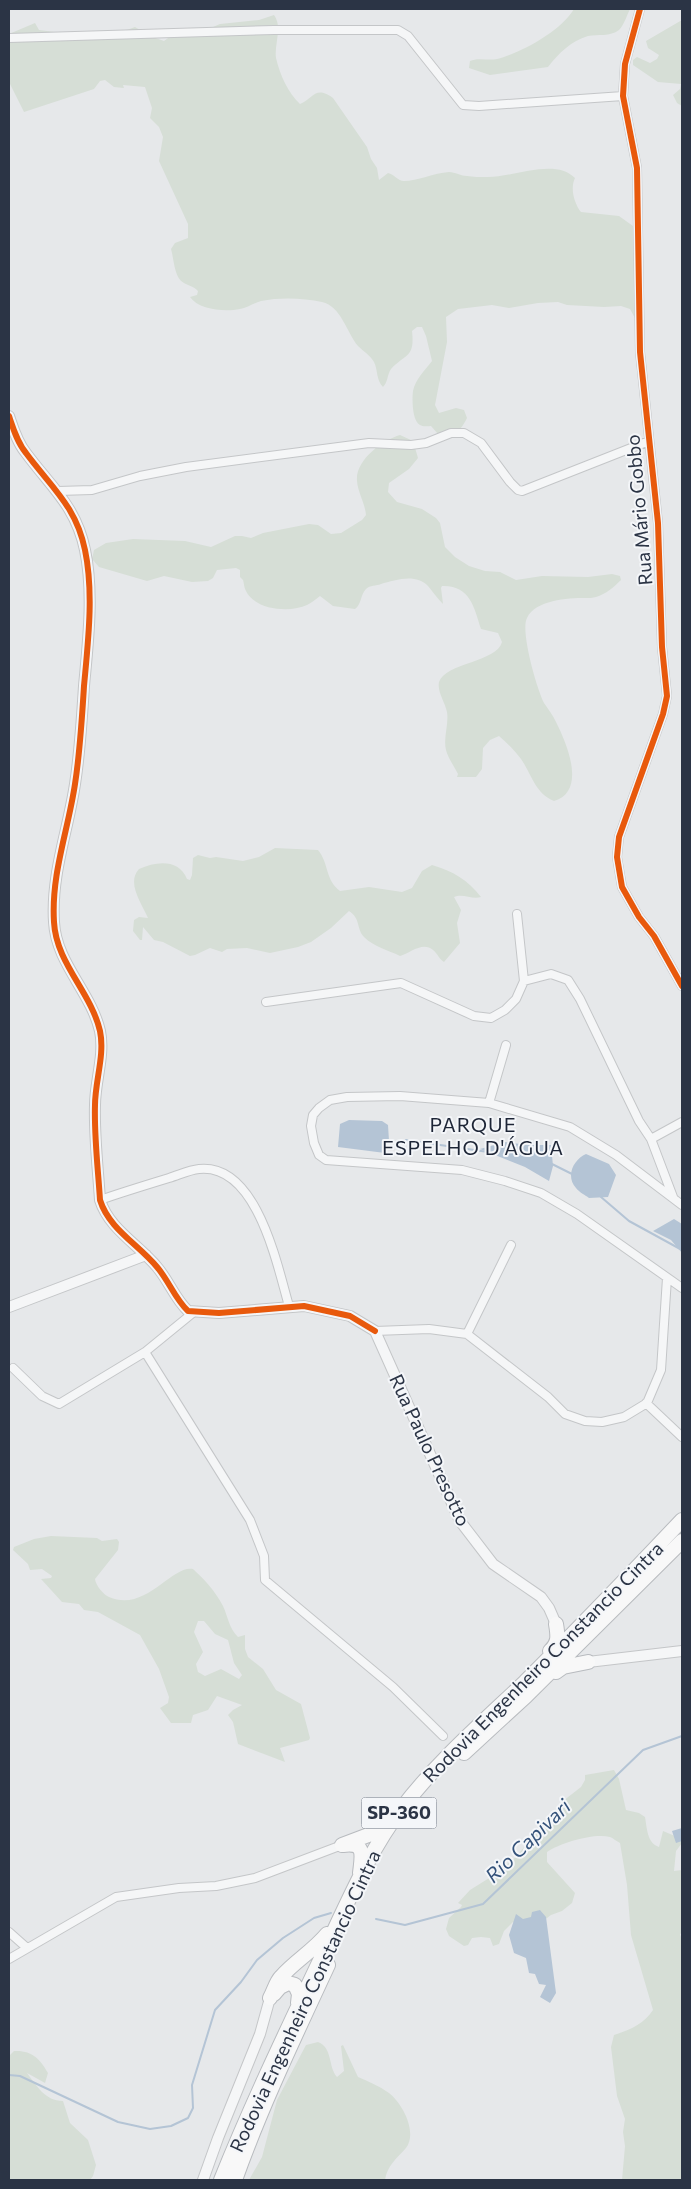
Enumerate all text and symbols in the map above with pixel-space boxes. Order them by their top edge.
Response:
street label: Rua Mário Gobbo [620,434,657,586]
district label: PARQUE ESPELHO D'ÁGUA [382,1112,564,1159]
street label: Rua Paulo Presotto [385,1370,476,1529]
street label: Rodovia Engenheiro Constancio Cintra [418,1537,668,1787]
water label: Rio Capivari [480,1793,575,1887]
road number: SP-360 [362,1798,436,1829]
street label: Rodovia Engenheiro Constancio Cintra [224,1846,385,2155]

